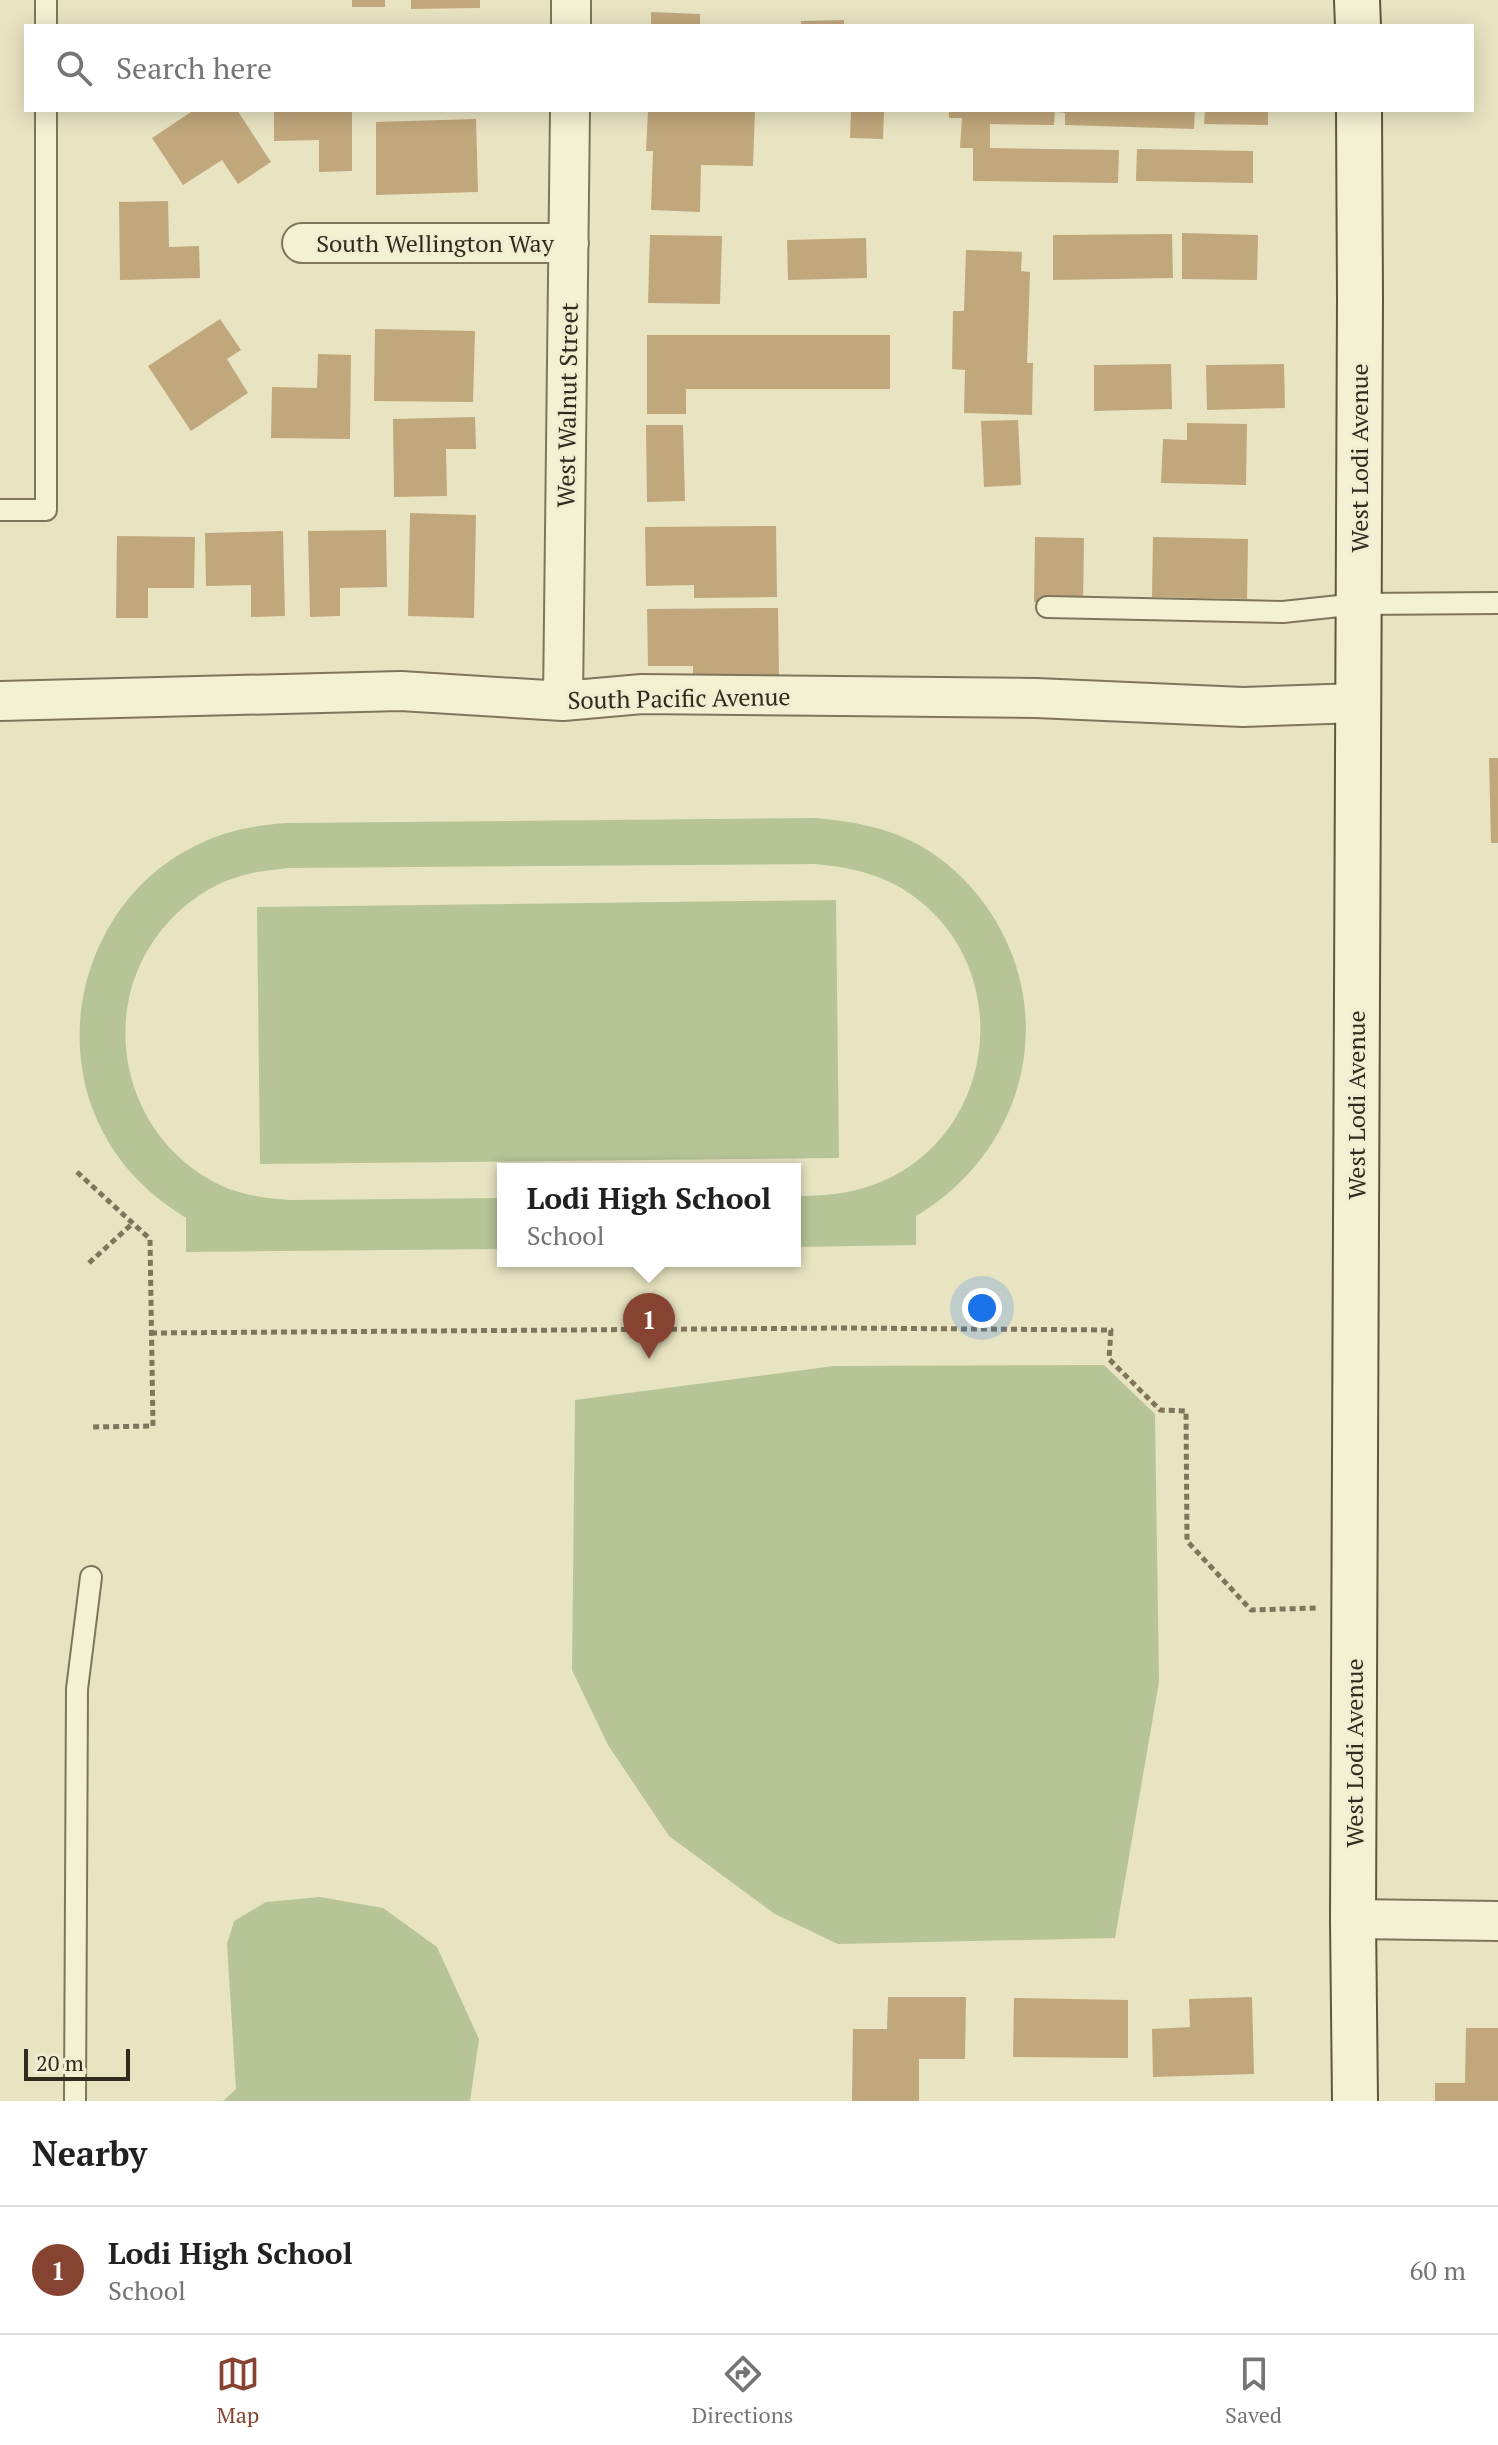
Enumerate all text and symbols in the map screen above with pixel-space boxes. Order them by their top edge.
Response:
search box [24,24,1474,112]
icon: search [52,46,96,90]
text: Search here [116,48,272,88]
street label: South Wellington Way [316,227,555,259]
street label: West Walnut Street [549,302,585,508]
street label: West Lodi Avenue [1343,364,1375,553]
street label: South Pacific Avenue [567,680,791,716]
street label: West Lodi Avenue [1340,1011,1372,1200]
popup [497,1163,801,1267]
text: Lodi High School [527,1178,771,1218]
text: School [527,1218,605,1252]
your location [962,1288,1002,1328]
pin: 1 [623,1293,675,1359]
street label: West Lodi Avenue [1338,1659,1370,1848]
scale bar [24,2045,130,2081]
text: 20 m [36,2048,84,2077]
text: Nearby [32,2131,147,2176]
text: Lodi High School [108,2233,353,2273]
text: 1 [51,2253,65,2287]
text: 60 m [1410,2253,1466,2287]
text: School [108,2273,186,2307]
tab: Map [216,2352,260,2429]
tab: Directions [692,2352,793,2429]
tab: Saved [1225,2352,1282,2429]

